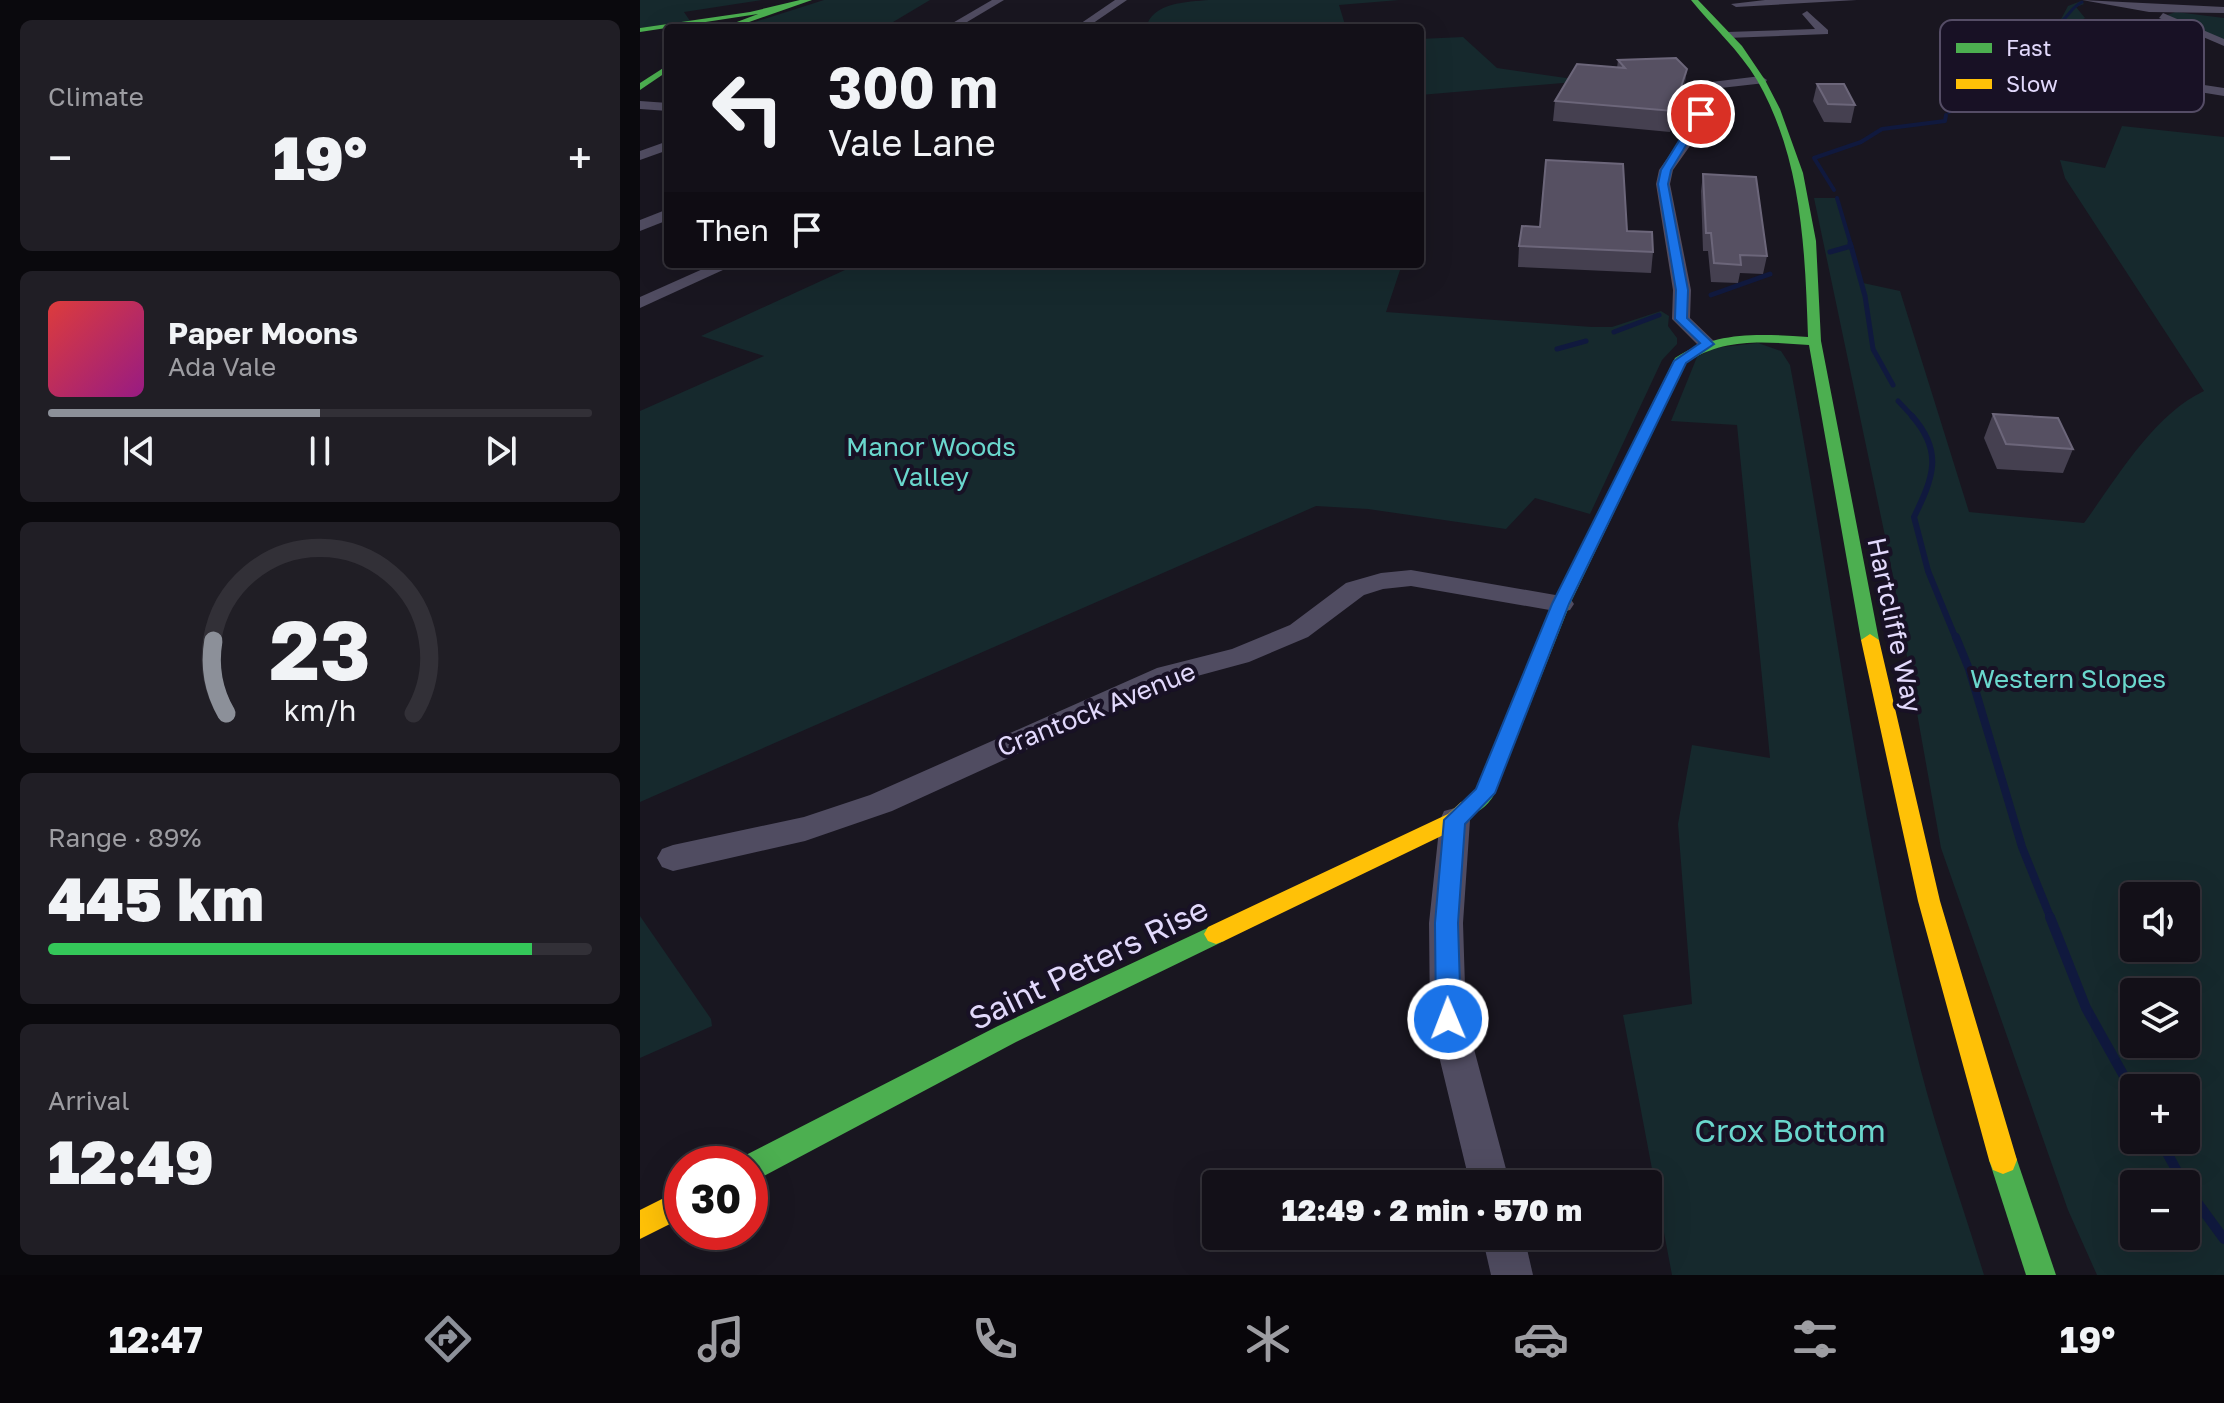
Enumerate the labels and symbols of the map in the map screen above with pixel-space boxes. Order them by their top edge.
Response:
legend [1940,20,2204,112]
text: Fast [2006,34,2052,61]
text: Slow [2006,70,2058,97]
pin [1667,80,1735,148]
park label: Manor Woods Valley [846,431,1016,492]
street label: Hartcliffe Way [1861,535,1929,716]
street label: Crantock Avenue [992,655,1200,763]
park label: Western Slopes [1970,663,2166,694]
street label: Saint Peters Rise [962,889,1214,1037]
position arrow [1406,977,1490,1061]
park label: Crox Bottom [1694,1111,1886,1149]
speed limit sign: 30 [664,1146,768,1250]

